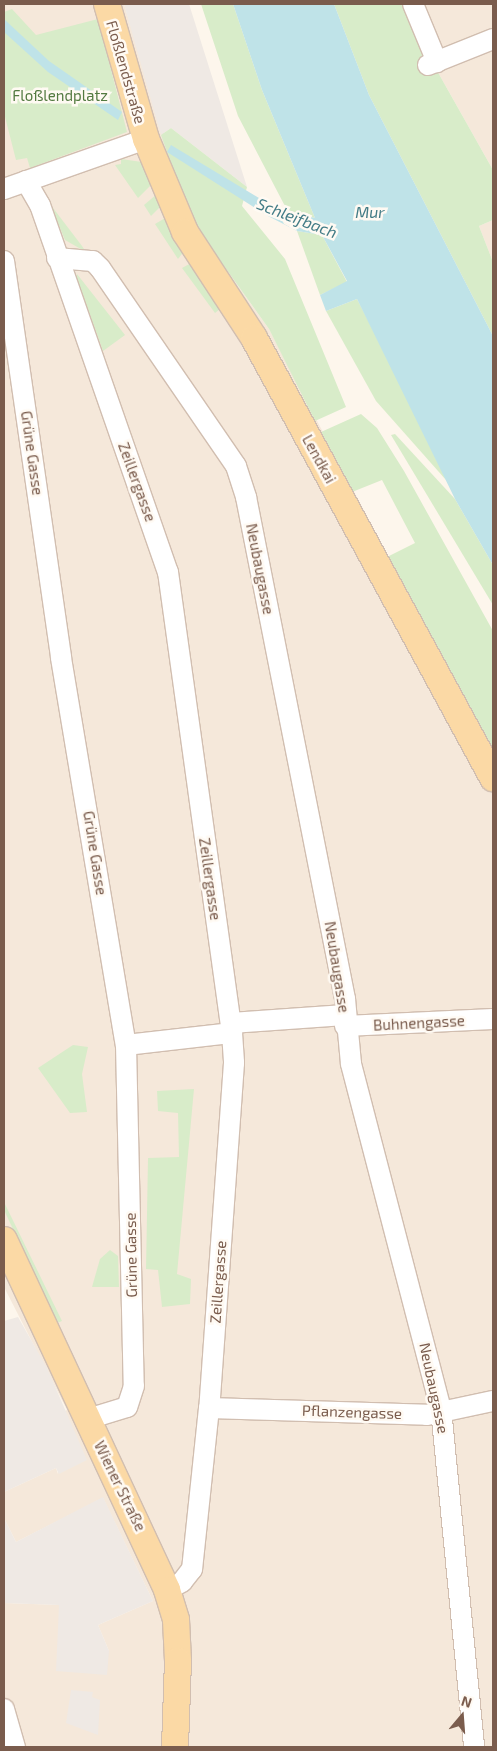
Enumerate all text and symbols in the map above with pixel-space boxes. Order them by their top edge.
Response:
street label: Floßlendstraße [103,18,149,126]
park label: Floßlendplatz [12,87,108,105]
water label: Schleifbach [254,194,340,242]
water label: Mur [355,202,385,222]
street label: Grüne Gasse [17,410,47,496]
street label: Lendkai [298,432,340,486]
street label: Zeillergasse [114,440,160,524]
street label: Neubaugasse [242,522,278,616]
street label: Grüne Gasse [79,810,111,896]
street label: Zeillergasse [195,837,225,921]
street label: Neubaugasse [321,920,353,1014]
street label: Buhnengasse [373,1012,465,1034]
street label: Grüne Gasse [121,1212,141,1298]
street label: Zeillergasse [206,1240,230,1324]
street label: Neubaugasse [416,1341,452,1435]
street label: Pflanzengasse [302,1401,402,1423]
street label: Wiener Straße [90,1438,150,1534]
north arrow [437,1691,487,1741]
text: N [459,1692,474,1711]

